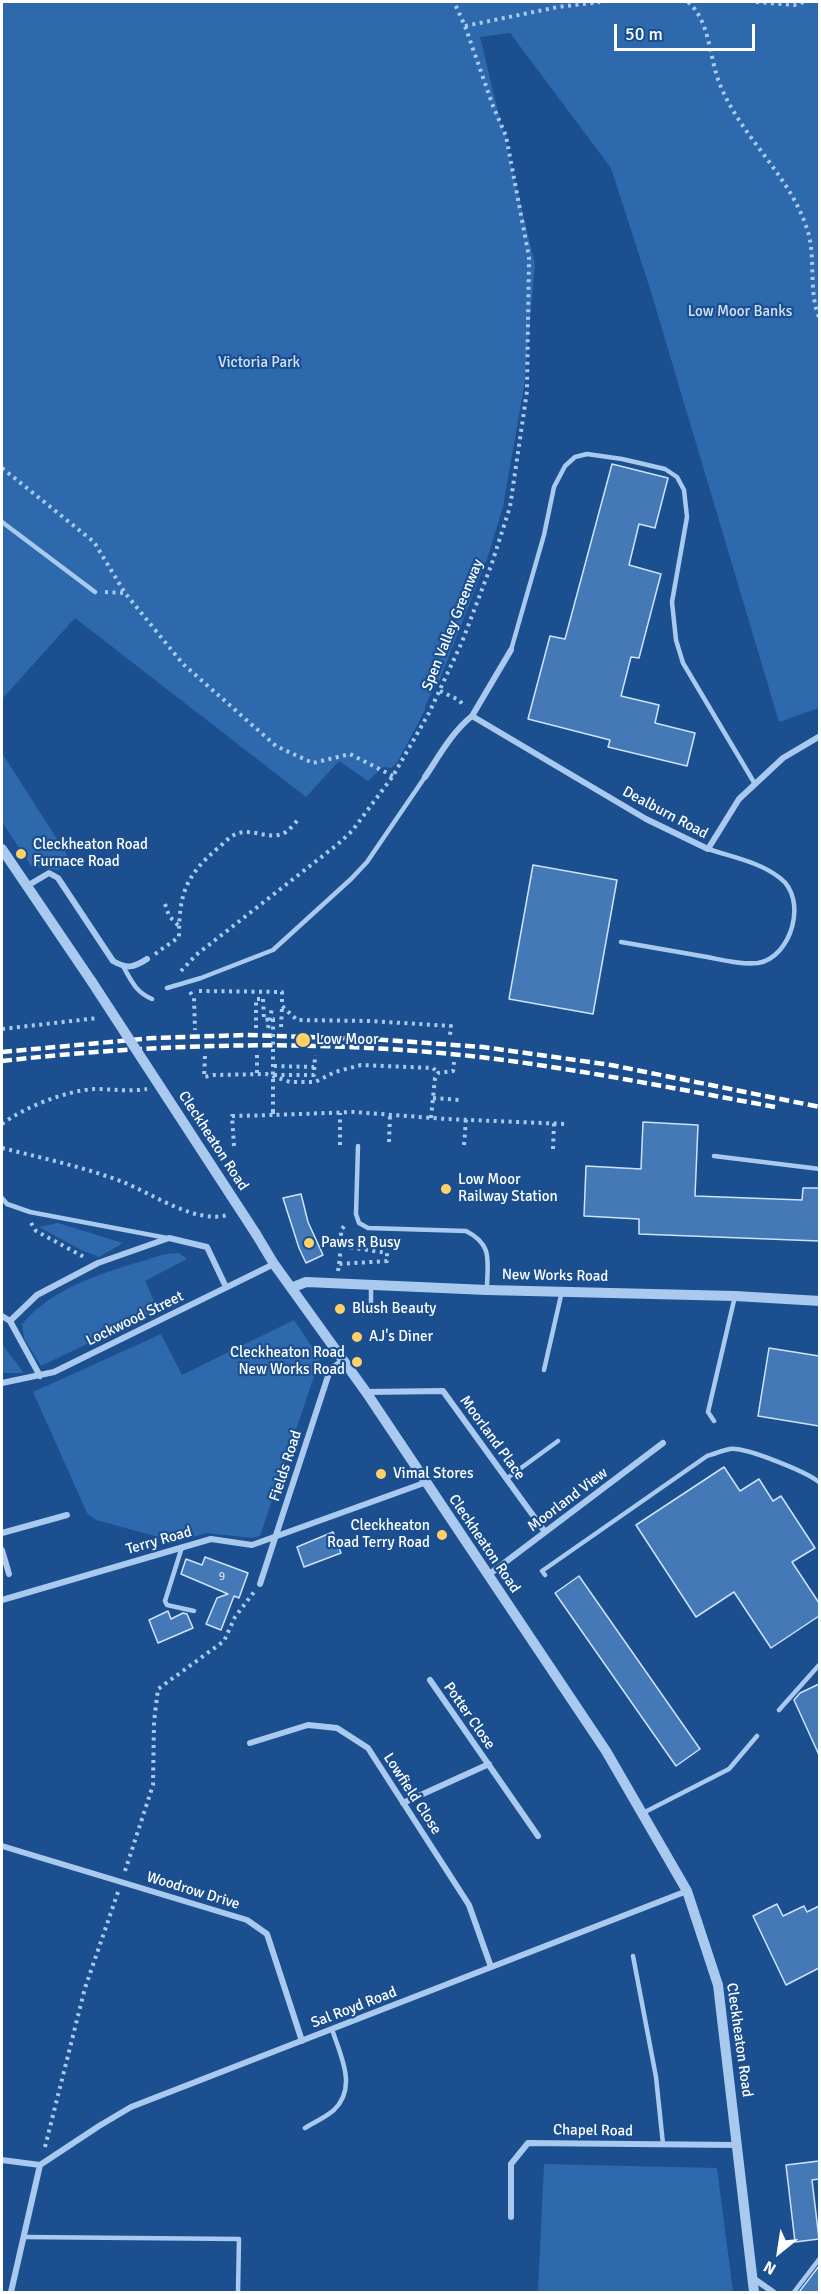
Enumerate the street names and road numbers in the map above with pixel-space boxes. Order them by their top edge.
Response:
street label: Spen Valley Greenway [418,557,488,693]
street label: Dealburn Road [619,783,711,843]
street label: Cleckheaton Road [174,1088,252,1194]
street label: New Works Road [502,1266,608,1286]
street label: Lockwood Street [83,1288,187,1350]
street label: Moorland Place [455,1392,529,1484]
street label: Fields Road [266,1428,306,1504]
street label: Moorland View [524,1464,612,1536]
street label: Cleckheaton Road [444,1491,524,1597]
street label: Terry Road [124,1523,194,1559]
street label: Potter Close [439,1679,499,1753]
street label: Lowfield Close [379,1750,445,1838]
street label: Woodrow Drive [144,1868,242,1914]
street label: Cleckheaton Road [722,1982,756,2098]
street label: Sal Royd Road [309,1983,399,2033]
street label: Chapel Road [553,2121,633,2141]

